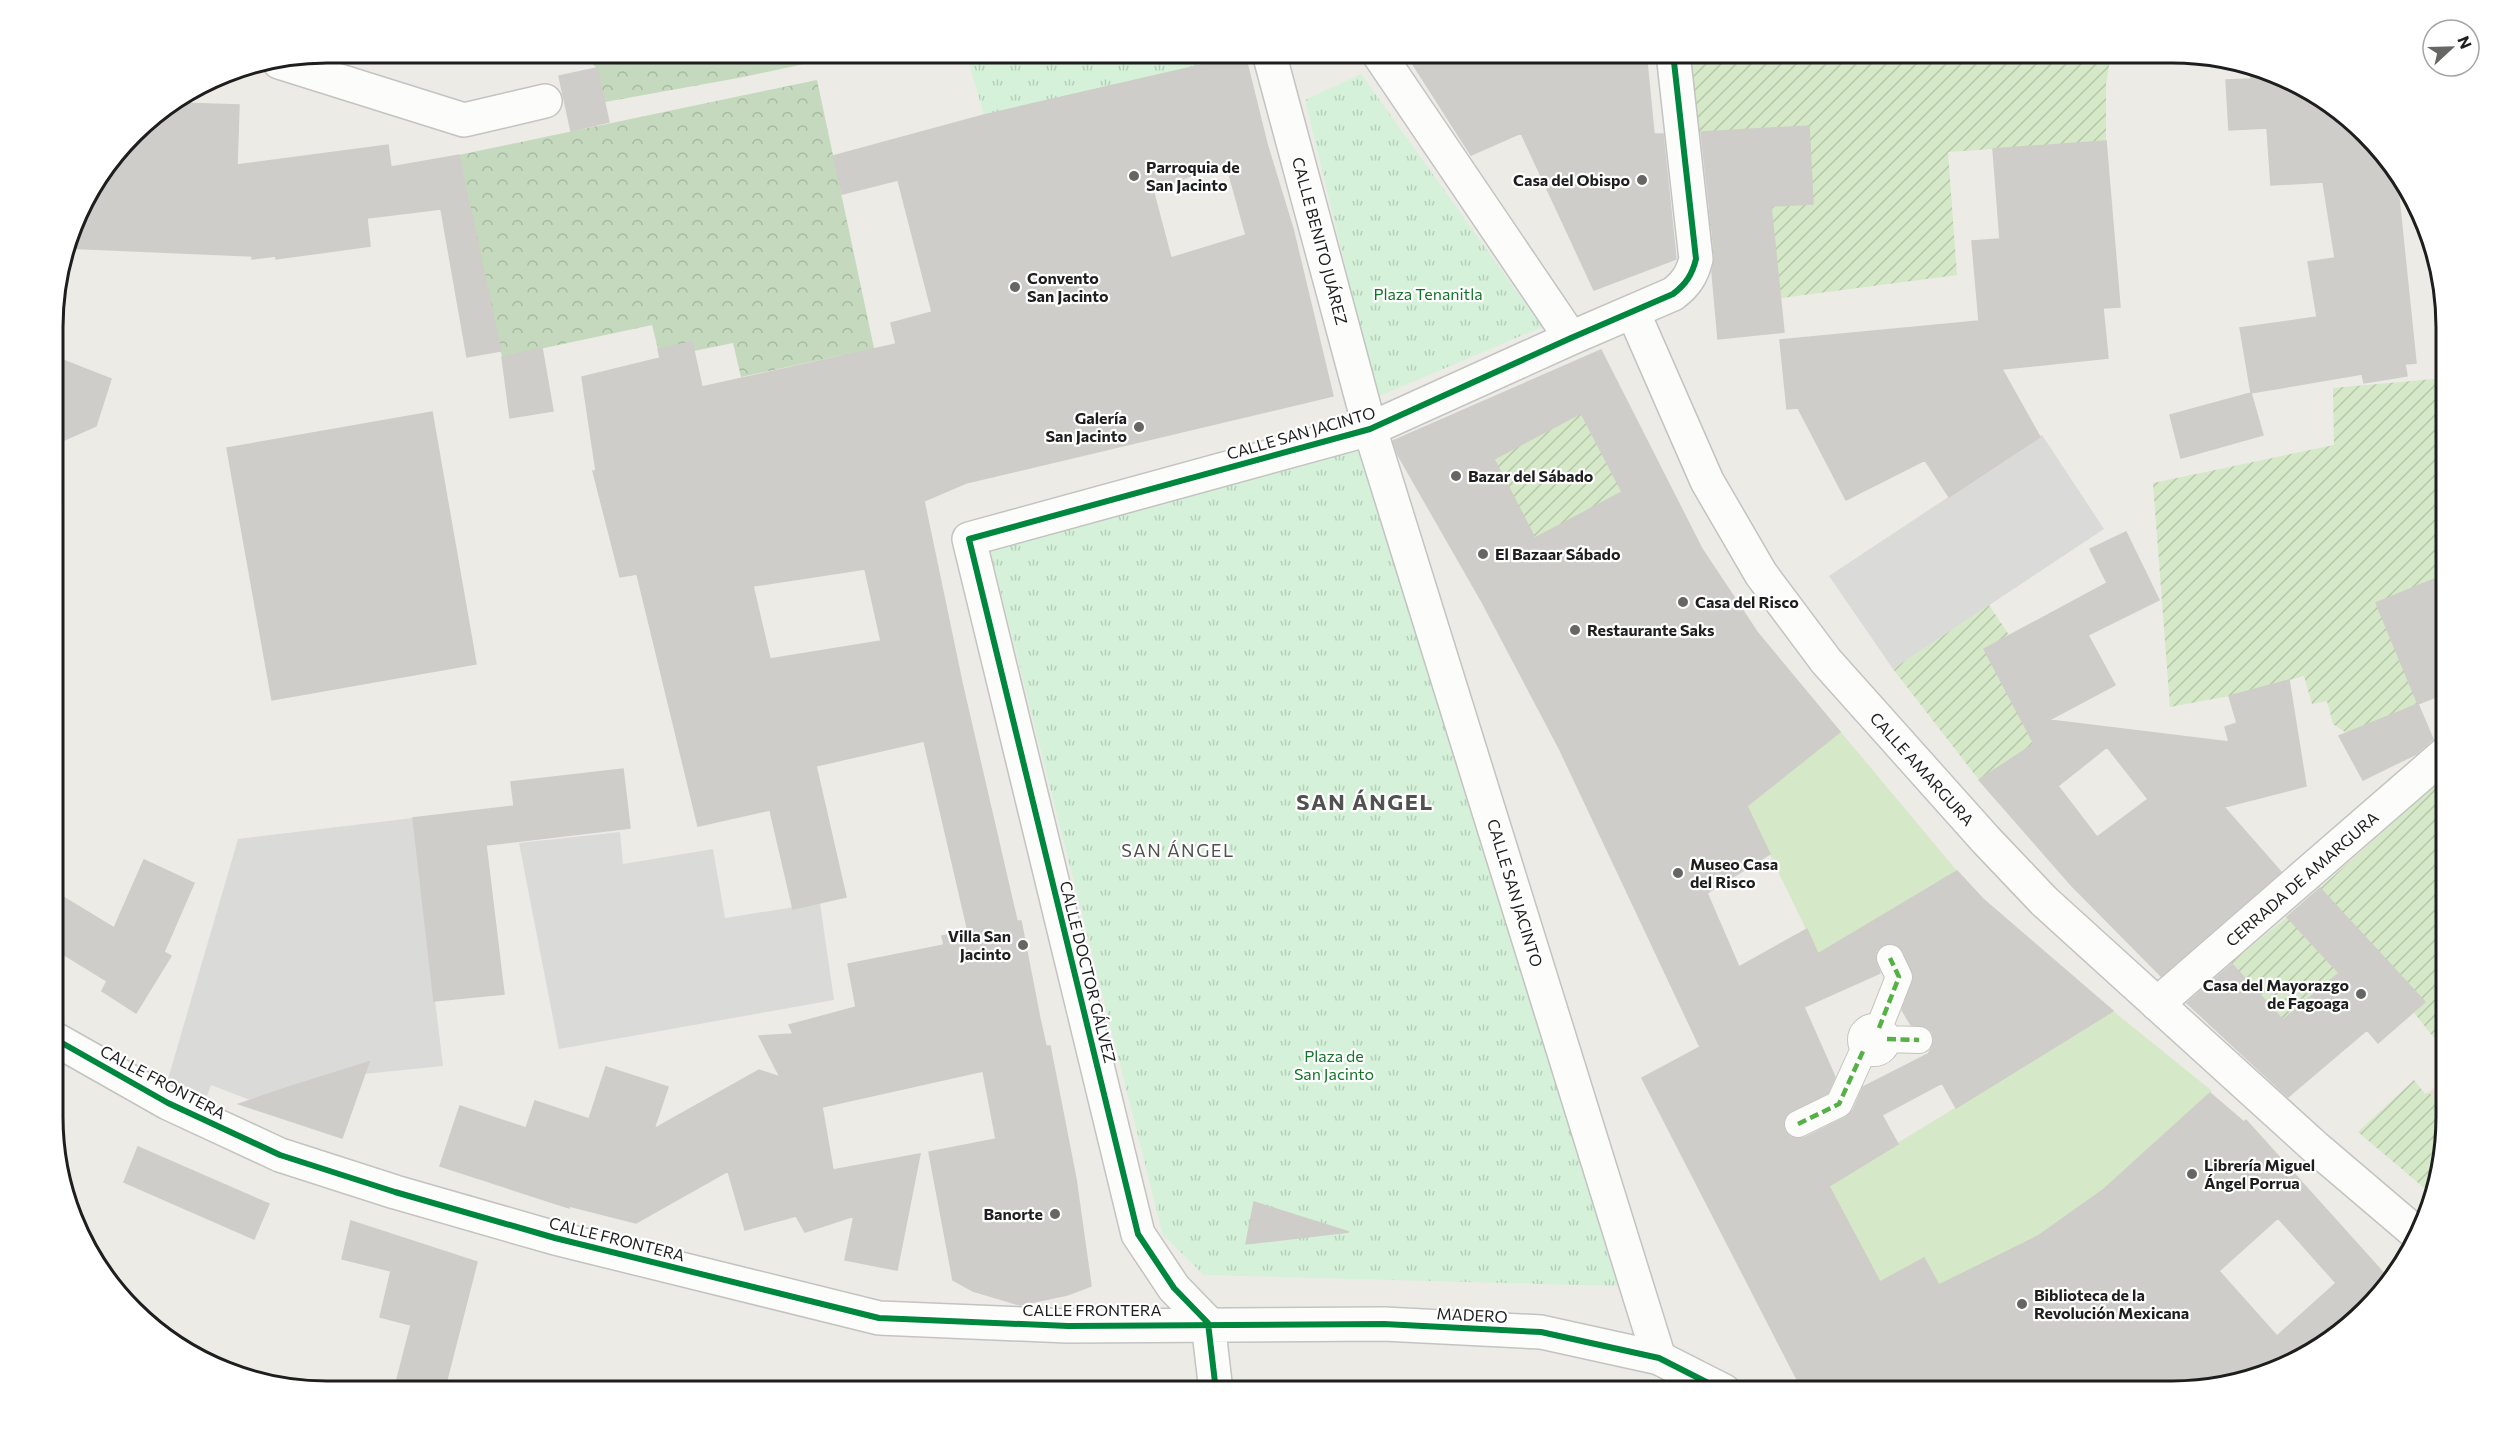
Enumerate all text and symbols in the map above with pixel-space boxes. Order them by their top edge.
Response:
north arrow [2421,18,2481,78]
text: N [2454,33,2476,51]
street label: CALLE BENITO JUÁREZ [1289,155,1352,327]
place label: Parroquia de San Jacinto [1146,157,1240,194]
marker: Parroquia de San Jacinto [1127,169,1141,183]
place label: Casa del Obispo [1513,170,1630,189]
marker: Casa del Obispo [1635,173,1649,187]
place label: Convento San Jacinto [1027,268,1109,305]
marker: Convento San Jacinto [1008,280,1022,294]
park label: Plaza Tenanitla [1373,284,1483,303]
street label: CALLE SAN JACINTO [1224,402,1377,463]
place label: Galería San Jacinto [1045,408,1127,445]
marker: Galería San Jacinto [1132,420,1146,434]
place label: Bazar del Sábado [1468,466,1594,485]
marker: Bazar del Sábado [1449,469,1463,483]
place label: El Bazaar Sábado [1495,544,1621,563]
marker: El Bazaar Sábado [1476,547,1490,561]
place label: Casa del Risco [1695,592,1799,611]
marker: Casa del Risco [1676,595,1690,609]
place label: Restaurante Saks [1587,620,1715,639]
marker: Restaurante Saks [1568,623,1582,637]
street label: CALLE AMARGURA [1866,708,1978,829]
district label: SAN ÁNGEL [1296,788,1434,815]
street label: CERRADA DE AMARGURA [2222,807,2382,950]
street label: CALLE SAN JACINTO [1484,816,1547,969]
district label: SAN ÁNGEL [1121,839,1235,861]
place label: Museo Casa del Risco [1690,854,1778,891]
marker: Museo Casa del Risco [1671,866,1685,880]
street label: CALLE DOCTOR GÁLVEZ [1057,879,1120,1065]
place label: Villa San Jacinto [948,926,1011,963]
marker: Villa San Jacinto [1016,938,1030,952]
place label: Casa del Mayorazgo de Fagoaga [2203,975,2349,1012]
marker: Casa del Mayorazgo de Fagoaga [2354,987,2368,1001]
street label: CALLE FRONTERA [97,1040,229,1123]
park label: Plaza de San Jacinto [1294,1046,1374,1083]
place label: Librería Miguel Ángel Porrua [2204,1155,2315,1192]
marker: Librería Miguel Ángel Porrua [2185,1167,2199,1181]
place label: Banorte [983,1204,1043,1223]
marker: Banorte [1048,1207,1062,1221]
street label: CALLE FRONTERA [547,1212,687,1265]
place label: Biblioteca de la Revolución Mexicana [2034,1285,2189,1322]
marker: Biblioteca de la Revolución Mexicana [2015,1297,2029,1311]
street label: CALLE FRONTERA [1022,1300,1162,1319]
street label: MADERO [1436,1303,1508,1326]

